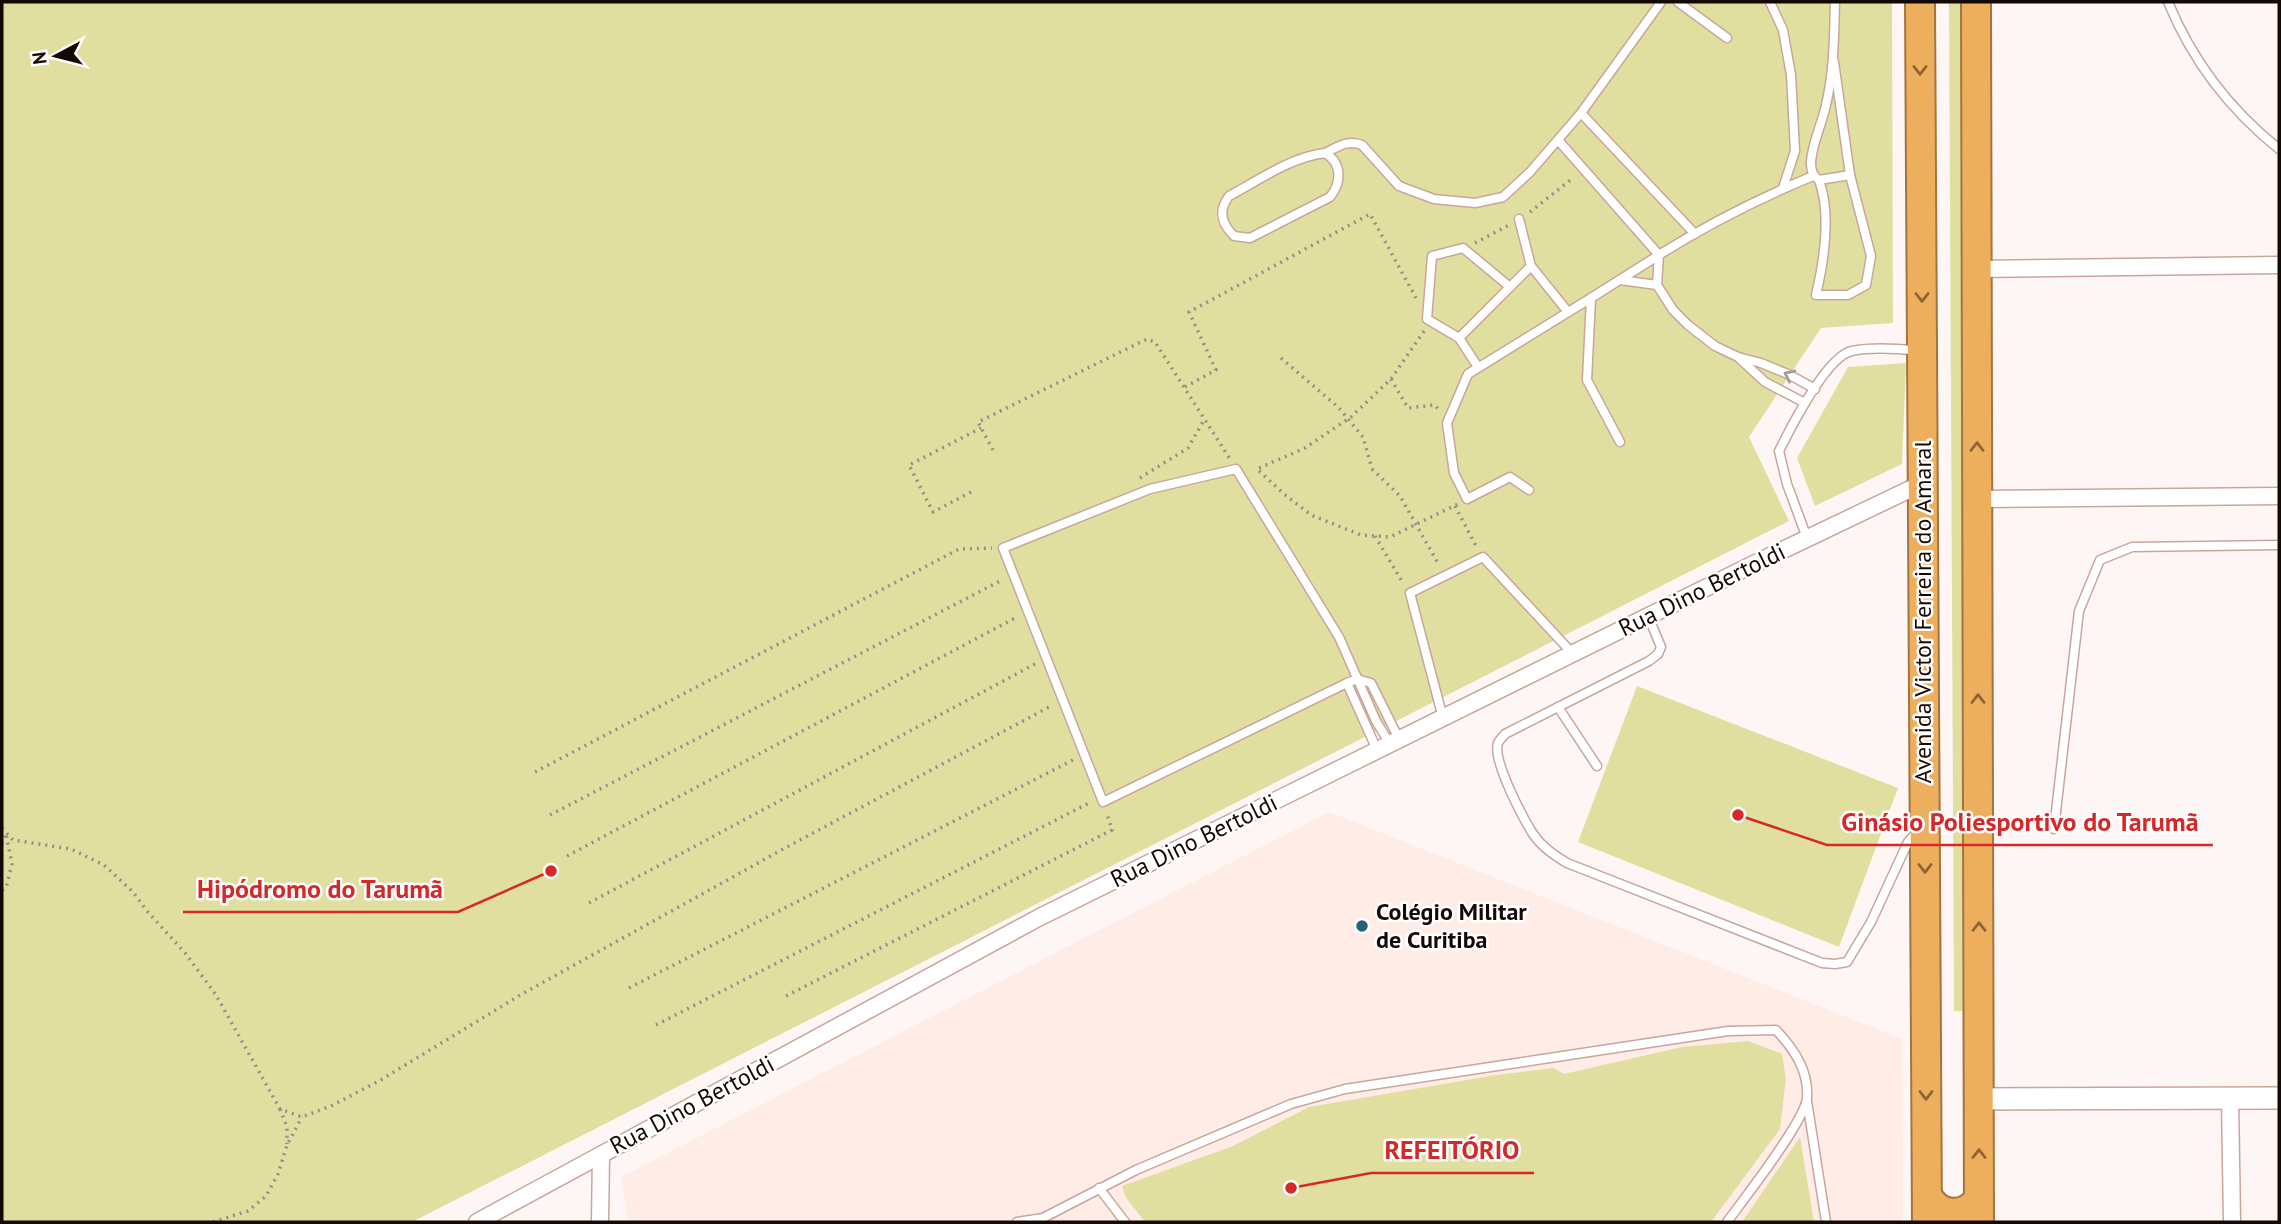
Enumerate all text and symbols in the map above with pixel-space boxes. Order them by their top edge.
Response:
north arrow [21,21,91,91]
text: N [26,50,52,66]
one-way arrow [1912,65,1928,76]
one-way arrow [1914,293,1930,303]
one-way arrow [1784,369,1796,383]
street label: Avenida Victor Ferreira do Amaral [1907,441,1938,783]
one-way arrow [1969,441,1985,452]
street label: Rua Dino Bertoldi [1613,536,1790,643]
one-way arrow [1970,693,1986,704]
street label: Rua Dino Bertoldi [1105,787,1282,894]
callout: Ginásio Poliesportivo do Tarumã [1827,798,2213,845]
text: Ginásio Poliesportivo do Tarumã [1841,805,2199,838]
one-way arrow [1917,863,1933,874]
callout: Hipódromo do Tarumã [183,865,458,912]
text: Hipódromo do Tarumã [197,872,443,905]
place label: Colégio Militar de Curitiba [1376,896,1527,955]
marker: Colégio Militar de Curitiba [1354,918,1370,934]
one-way arrow [1971,921,1987,931]
street label: Rua Dino Bertoldi [604,1048,779,1161]
one-way arrow [1918,1091,1934,1101]
callout: REFEITÓRIO [1371,1126,1534,1173]
text: REFEITÓRIO [1384,1133,1520,1166]
one-way arrow [1971,1148,1987,1159]

